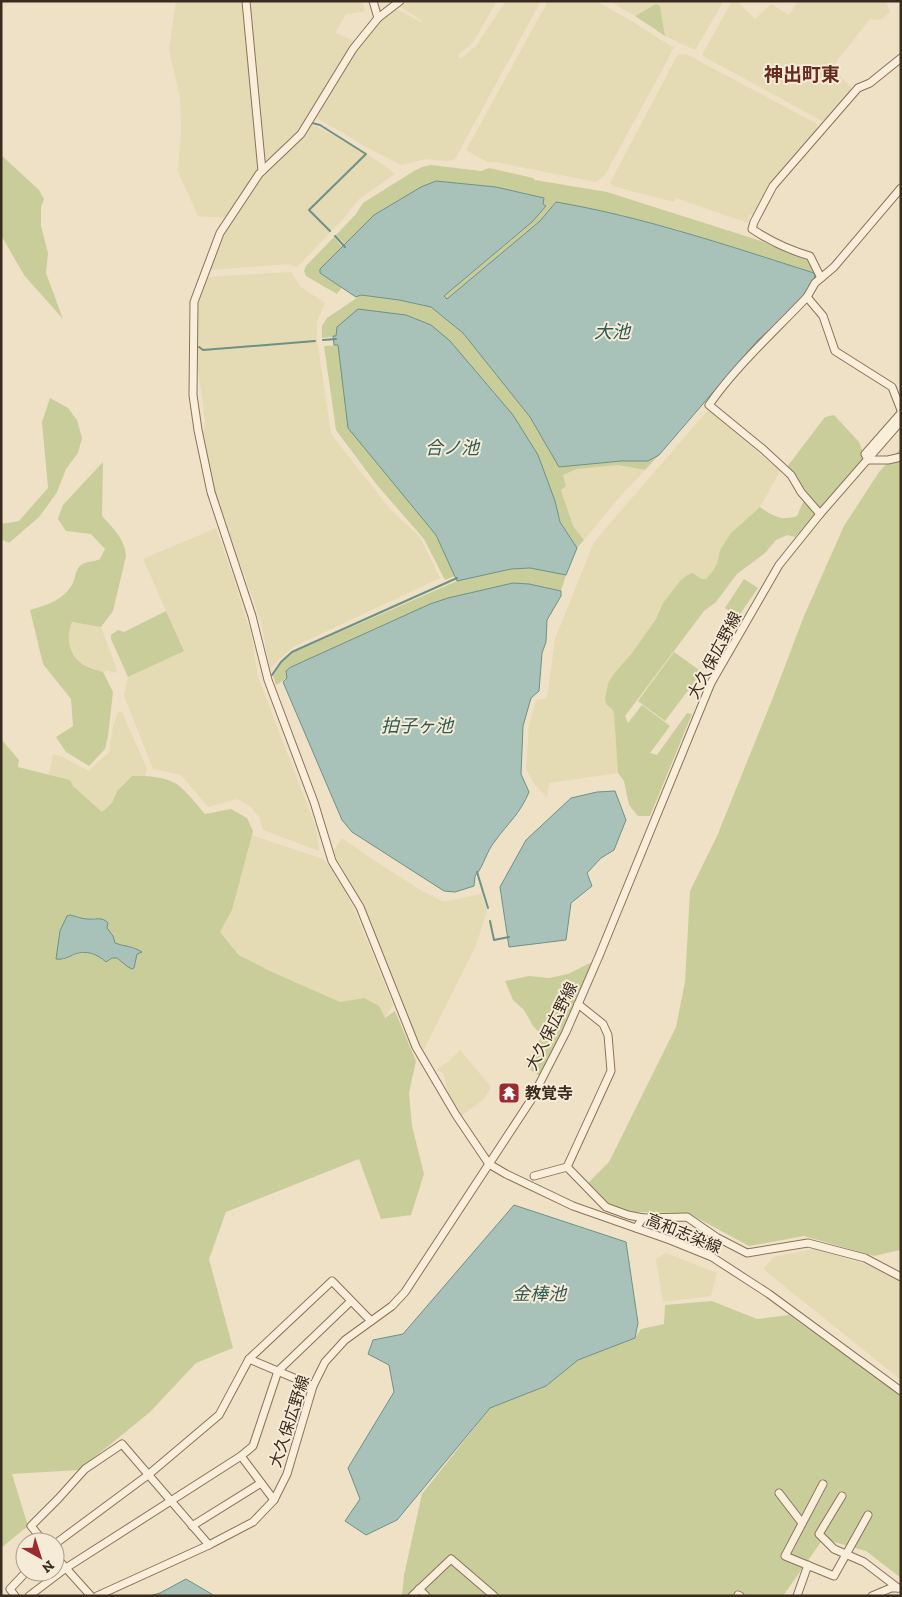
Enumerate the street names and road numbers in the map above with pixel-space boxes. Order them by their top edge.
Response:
street label: 大久保広野線 [684,608,745,702]
street label: 大久保広野線 [522,979,581,1074]
street label: 高和志染線 [643,1210,724,1257]
street label: 大久保広野線 [266,1373,313,1470]

